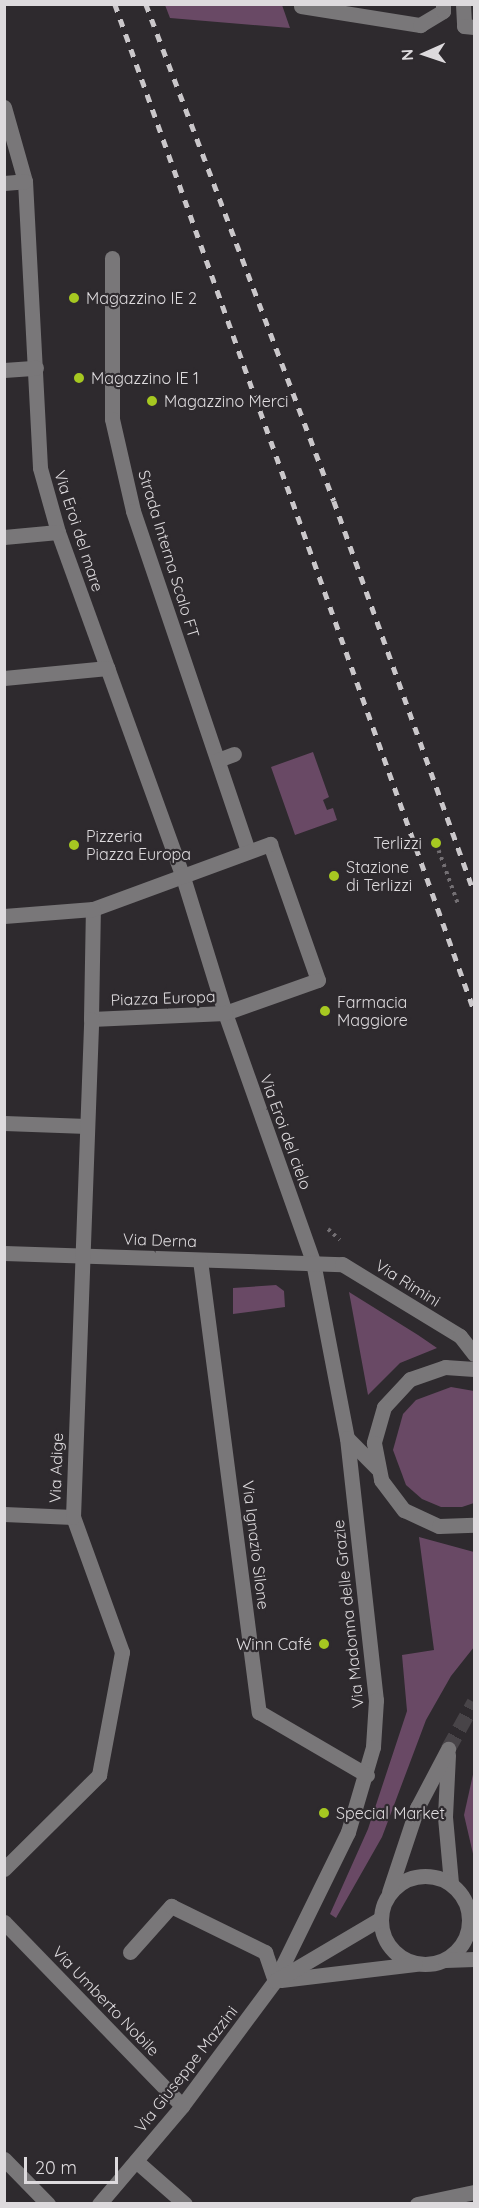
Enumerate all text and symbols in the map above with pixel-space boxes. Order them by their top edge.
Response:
north arrow [395,24,455,84]
text: N [397,49,417,61]
place label: Magazzino IE 2 [86,288,197,308]
marker: Magazzino IE 2 [67,291,81,305]
place label: Magazzino IE 1 [91,368,199,388]
marker: Magazzino IE 1 [72,371,86,385]
place label: Magazzino Merci [164,391,288,411]
marker: Magazzino Merci [145,394,159,408]
street label: Via Eroi del mare [50,468,108,594]
street label: Strada Interna Scalo FT [134,468,204,640]
place label: Pizzeria Piazza Europa [86,826,191,864]
place label: Terlizzi [373,833,422,853]
marker: Terlizzi [427,834,445,852]
marker: Pizzeria Piazza Europa [67,838,81,852]
place label: Stazione di Terlizzi [346,857,412,895]
marker: Stazione di Terlizzi [327,869,341,883]
street label: Piazza Europa [110,987,216,1009]
place label: Farmacia Maggiore [337,992,408,1030]
marker: Farmacia Maggiore [318,1004,332,1018]
street label: Via Eroi del cielo [256,1072,316,1192]
street label: Via Derna [123,1229,197,1251]
street label: Via Rimini [372,1256,444,1310]
street label: Via Adige [45,1433,67,1503]
street label: Via Ignazio Silone [239,1479,273,1611]
street label: Via Madonna delle Grazie [329,1519,367,1709]
place label: Winn Café [236,1634,312,1654]
marker: Winn Café [317,1637,331,1651]
place label: Special Market [336,1803,445,1823]
marker: Special Market [317,1806,331,1820]
street label: Via Umberto Nobile [49,1942,163,2060]
street label: Via Giuseppe Mazzini [131,2002,241,2136]
scale bar [27,2145,122,2183]
text: 20 m [35,2156,77,2179]

